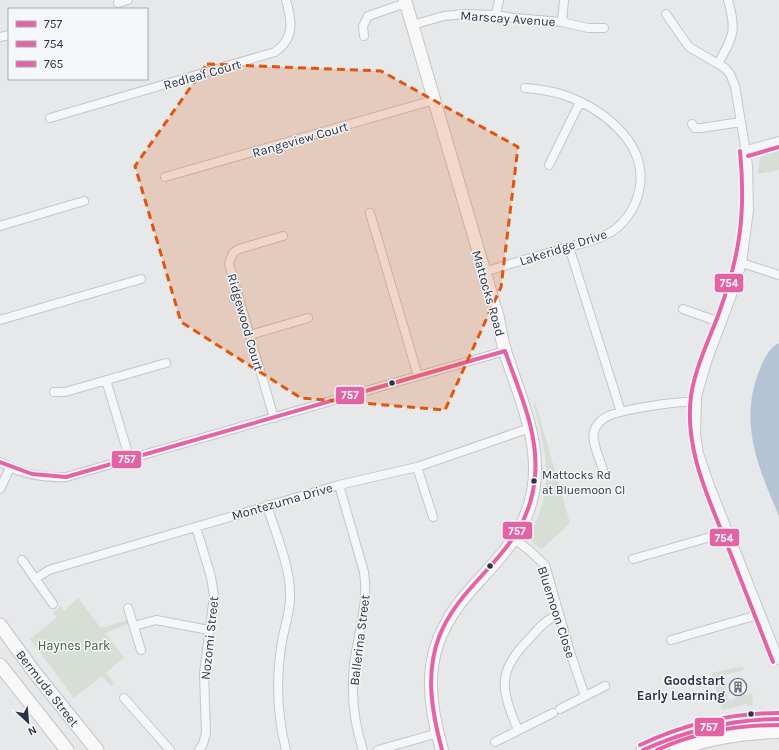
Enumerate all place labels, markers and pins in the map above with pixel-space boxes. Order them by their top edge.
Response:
unlabelled marker [387,378,397,388]
place label: Mattocks Rd at Bluemoon Cl [542,468,625,497]
marker: Mattocks Rd at Bluemoon Cl [529,476,539,486]
unlabelled marker [485,561,495,571]
place label: Goodstart Early Learning [637,673,725,703]
building icon: Goodstart Early Learning [728,677,748,697]
unlabelled marker [746,709,756,719]

